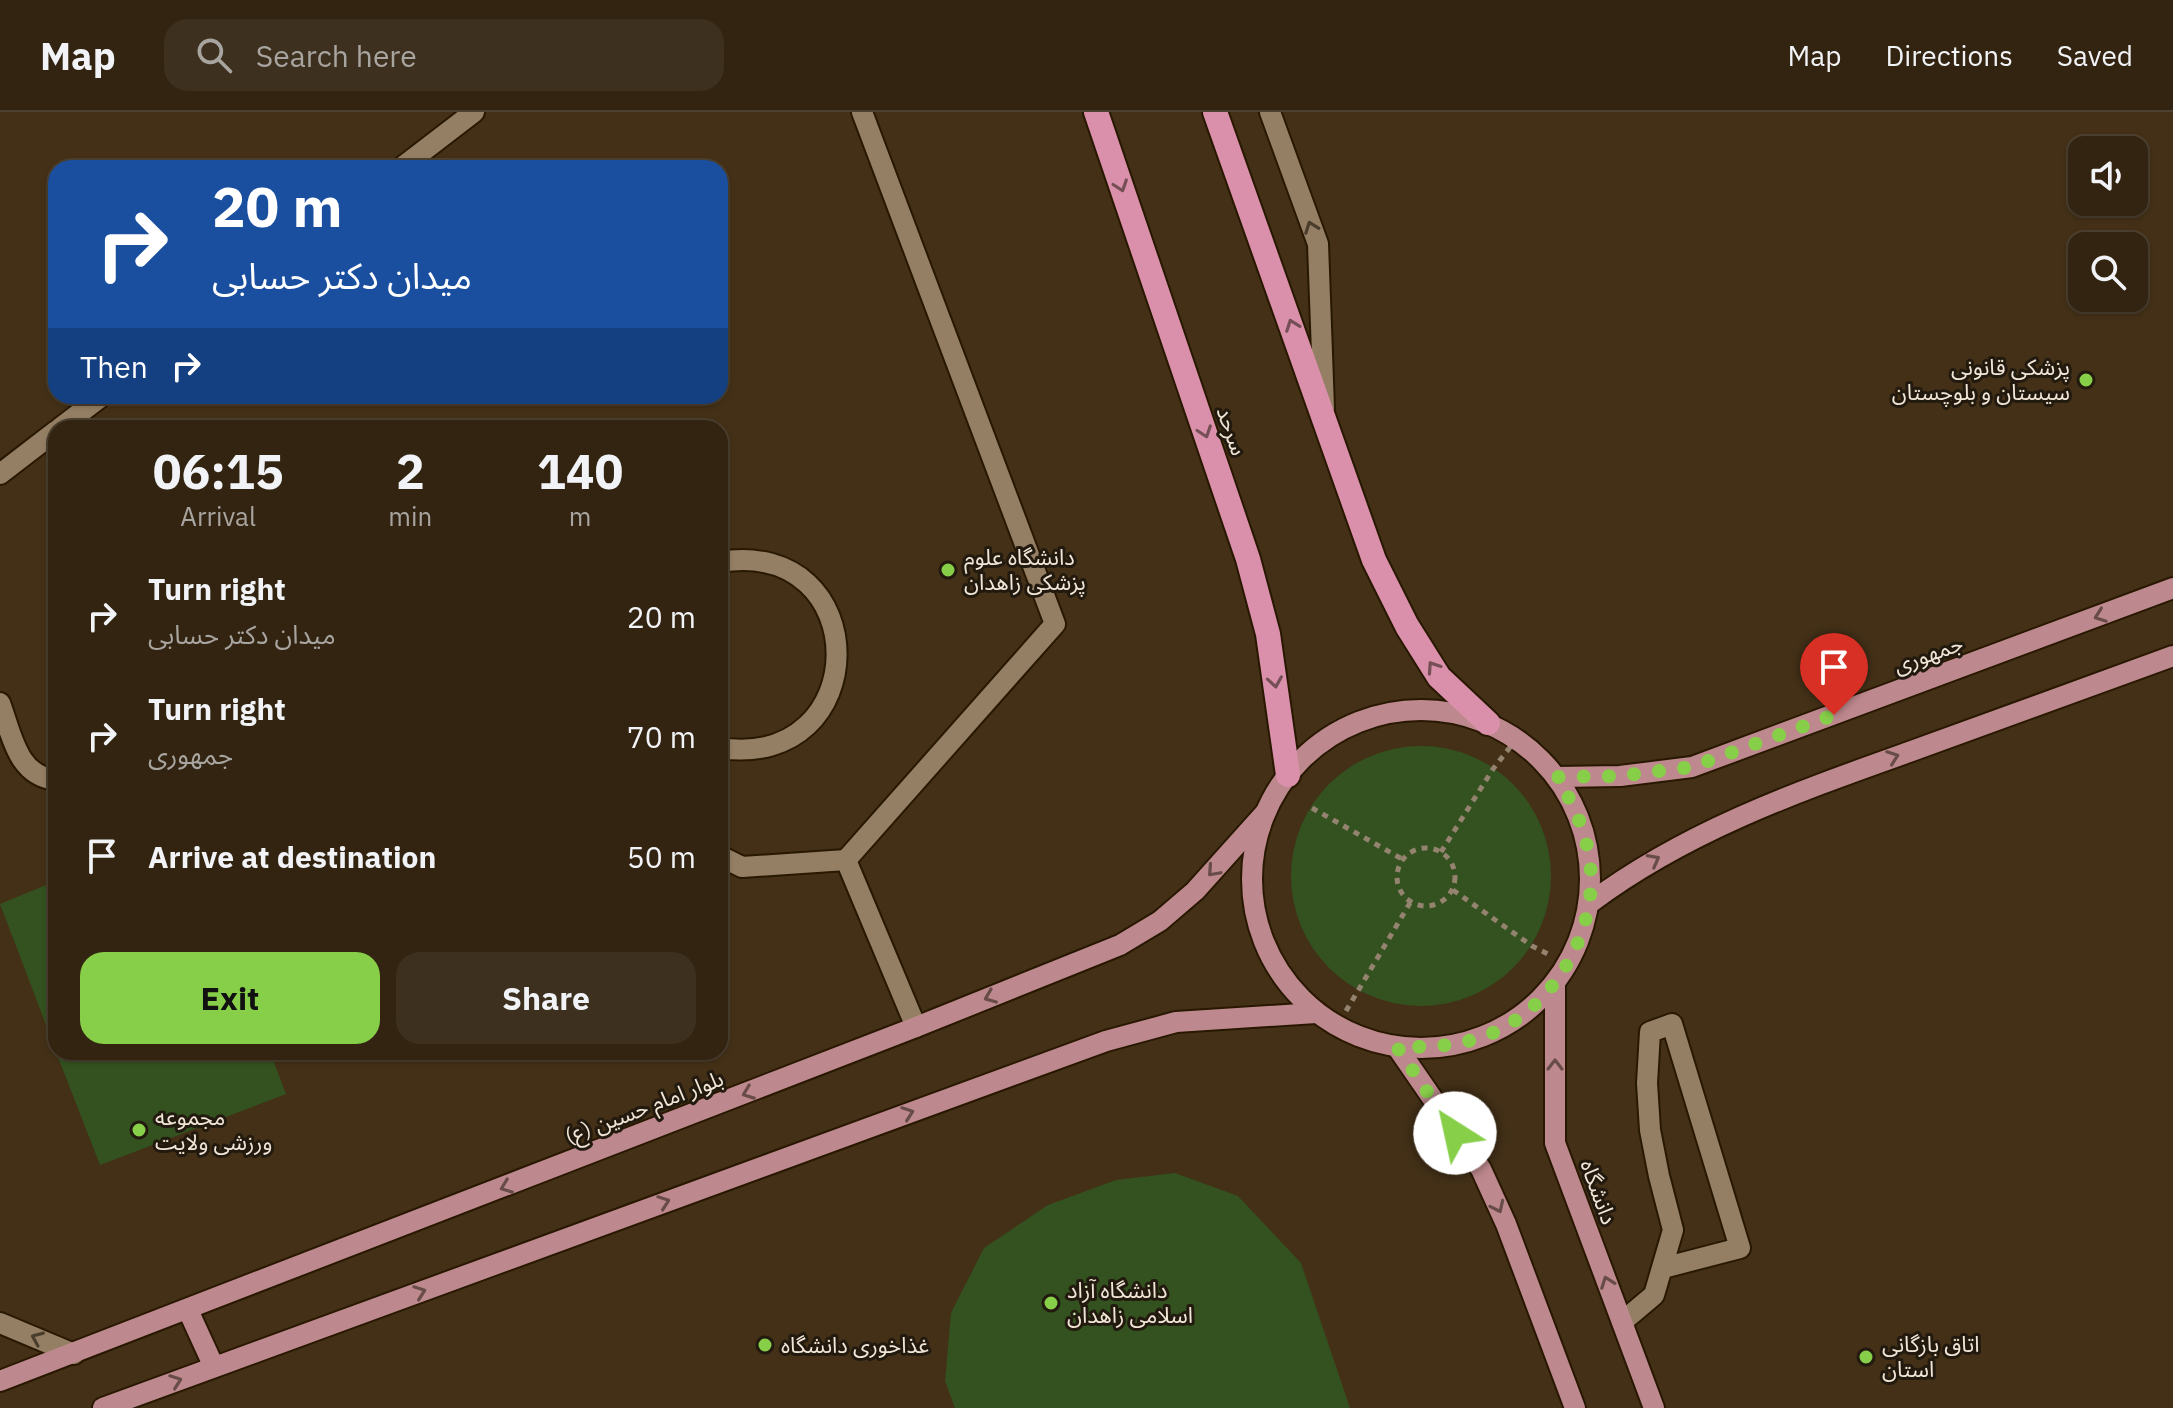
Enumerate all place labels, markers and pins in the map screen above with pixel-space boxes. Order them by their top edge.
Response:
place label: پزشکی قانونی سیستان و بلوچستان [1892,352,2070,407]
marker: پزشکی قانونی سیستان و بلوچستان [2077,371,2095,389]
place label: دانشگاه علوم پزشکی زاهدان [964,542,1086,597]
marker: دانشگاه علوم پزشکی زاهدان [939,561,957,579]
pin [1800,633,1868,715]
place label: مجموعه ورزشی ولایت [155,1102,272,1156]
marker: مجموعه ورزشی ولایت [130,1121,148,1139]
place label: دانشگاه آزاد اسلامی زاهدان [1067,1275,1193,1329]
marker: دانشگاه آزاد اسلامی زاهدان [1042,1294,1060,1312]
place label: اتاق بازگانی استان [1882,1329,1980,1383]
place label: غذاخوری دانشگاه [781,1330,929,1359]
marker: غذاخوری دانشگاه [756,1336,774,1354]
marker: اتاق بازگانی استان [1857,1348,1875,1366]

